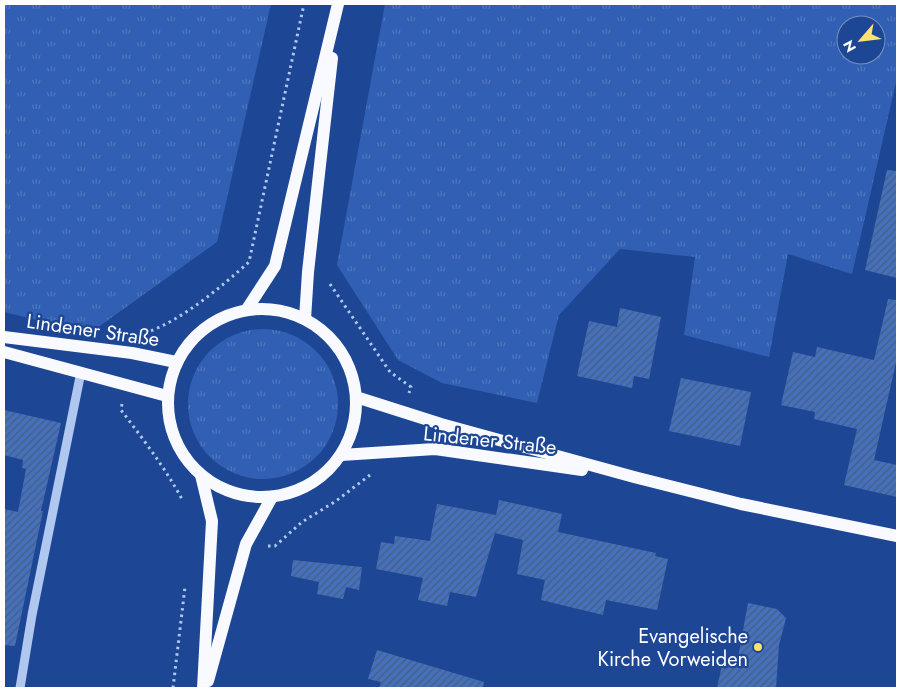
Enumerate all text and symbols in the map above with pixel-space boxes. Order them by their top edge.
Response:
north arrow [836,15,886,65]
text: N [838,36,861,56]
street label: Lindener Straße [25,307,161,354]
street label: Lindener Straße [422,419,558,462]
place label: Evangelische Kirche Vorweiden [598,622,748,674]
marker: Evangelische Kirche Vorweiden [752,641,764,653]

